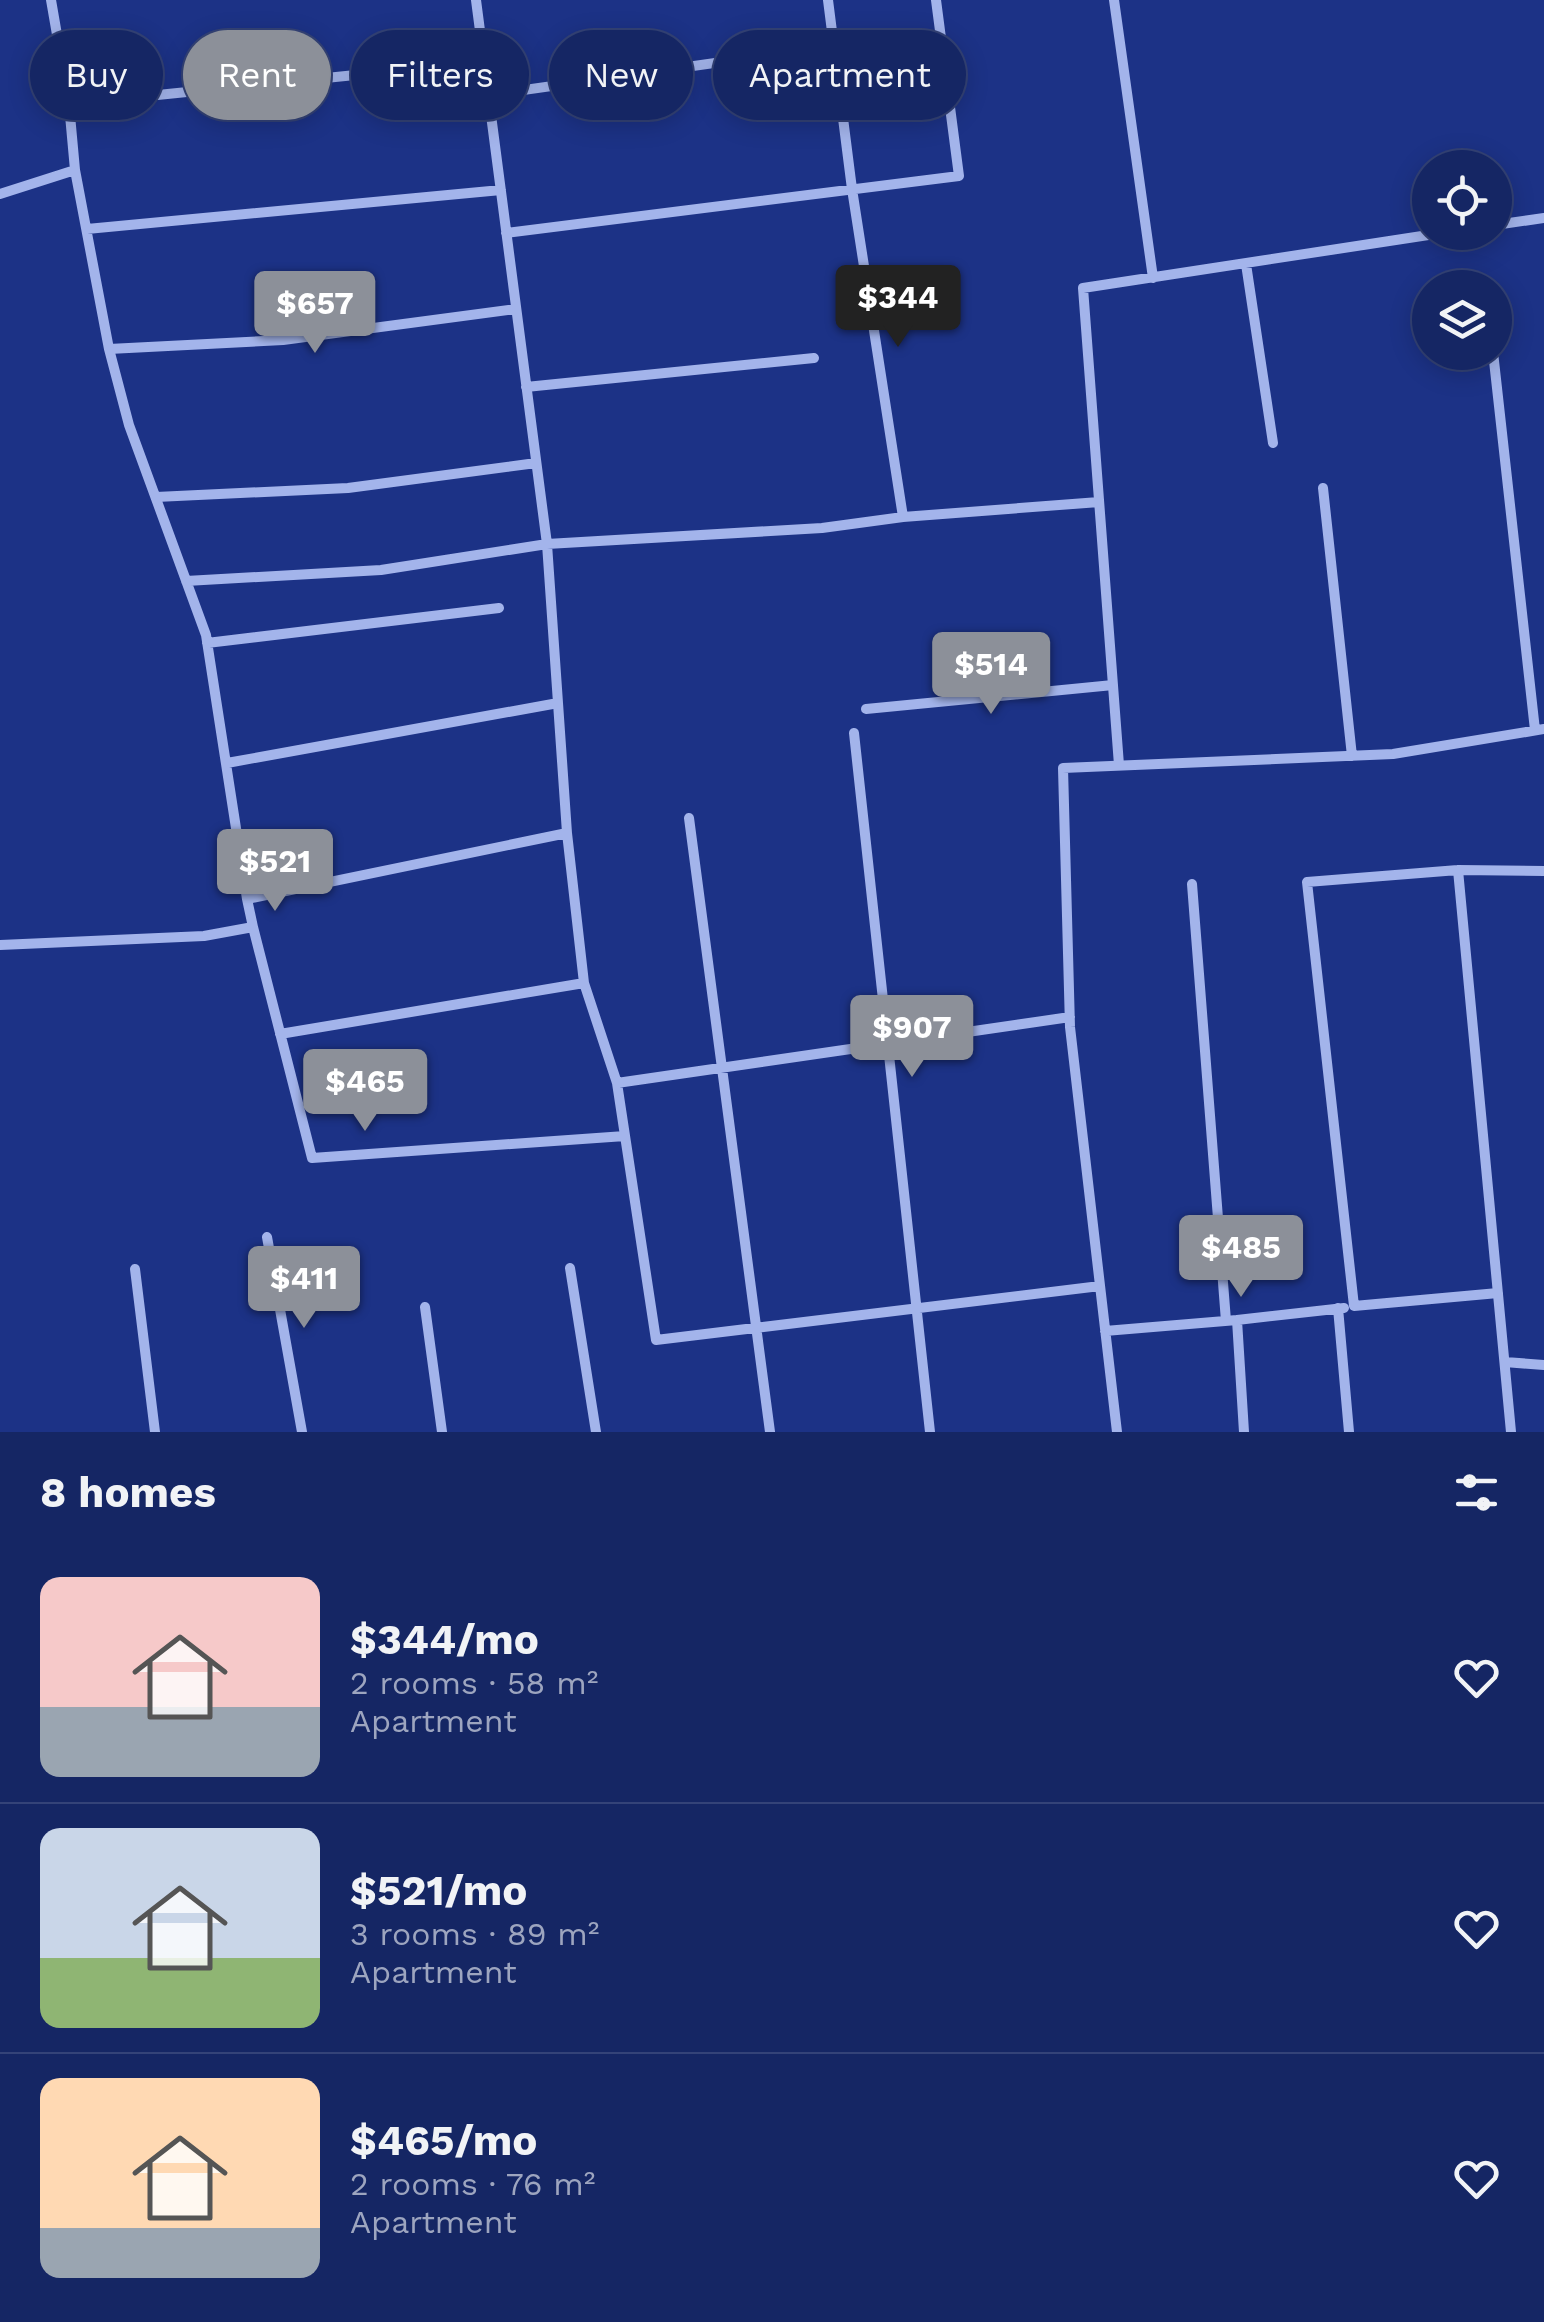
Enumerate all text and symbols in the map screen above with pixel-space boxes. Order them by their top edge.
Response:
chip: Buy [30,30,163,120]
chip: Rent [183,30,331,120]
chip: Filters [351,30,529,120]
chip: New [549,30,693,120]
chip: Apartment [713,30,966,120]
map controls [1412,150,1512,370]
button: locate [1412,150,1512,250]
pin: $344 [839,265,957,350]
button: layers [1412,270,1512,370]
pin: $657 [256,271,374,356]
text: $344 [858,278,938,316]
text: $657 [276,284,354,322]
pin: $514 [932,632,1050,717]
text: $514 [954,645,1028,683]
pin: $521 [216,829,334,914]
text: $521 [239,842,311,880]
pin: $907 [853,995,971,1080]
text: $907 [872,1008,952,1046]
pin: $465 [306,1049,424,1134]
text: $465 [325,1062,405,1100]
pin: $485 [1182,1215,1300,1300]
text: $485 [1201,1228,1281,1266]
pin: $411 [245,1246,363,1331]
text: $411 [270,1259,338,1297]
icon: filters [1449,1465,1504,1520]
text: 8 homes [40,1468,216,1517]
text: $344/mo [350,1615,539,1664]
icon: home [120,1617,240,1737]
icon: heart [1449,1650,1504,1705]
text: 2 rooms · 58 m² [350,1664,598,1702]
text: Apartment [350,1702,517,1740]
text: $521/mo [350,1866,527,1915]
icon: home [120,1868,240,1988]
icon: heart [1449,1901,1504,1956]
text: 3 rooms · 89 m² [350,1915,599,1953]
text: Apartment [350,1953,517,1991]
text: $465/mo [350,2116,537,2165]
icon: home [120,2118,240,2238]
icon: heart [1449,2151,1504,2206]
text: 2 rooms · 76 m² [350,2165,596,2203]
text: Apartment [350,2203,517,2241]

